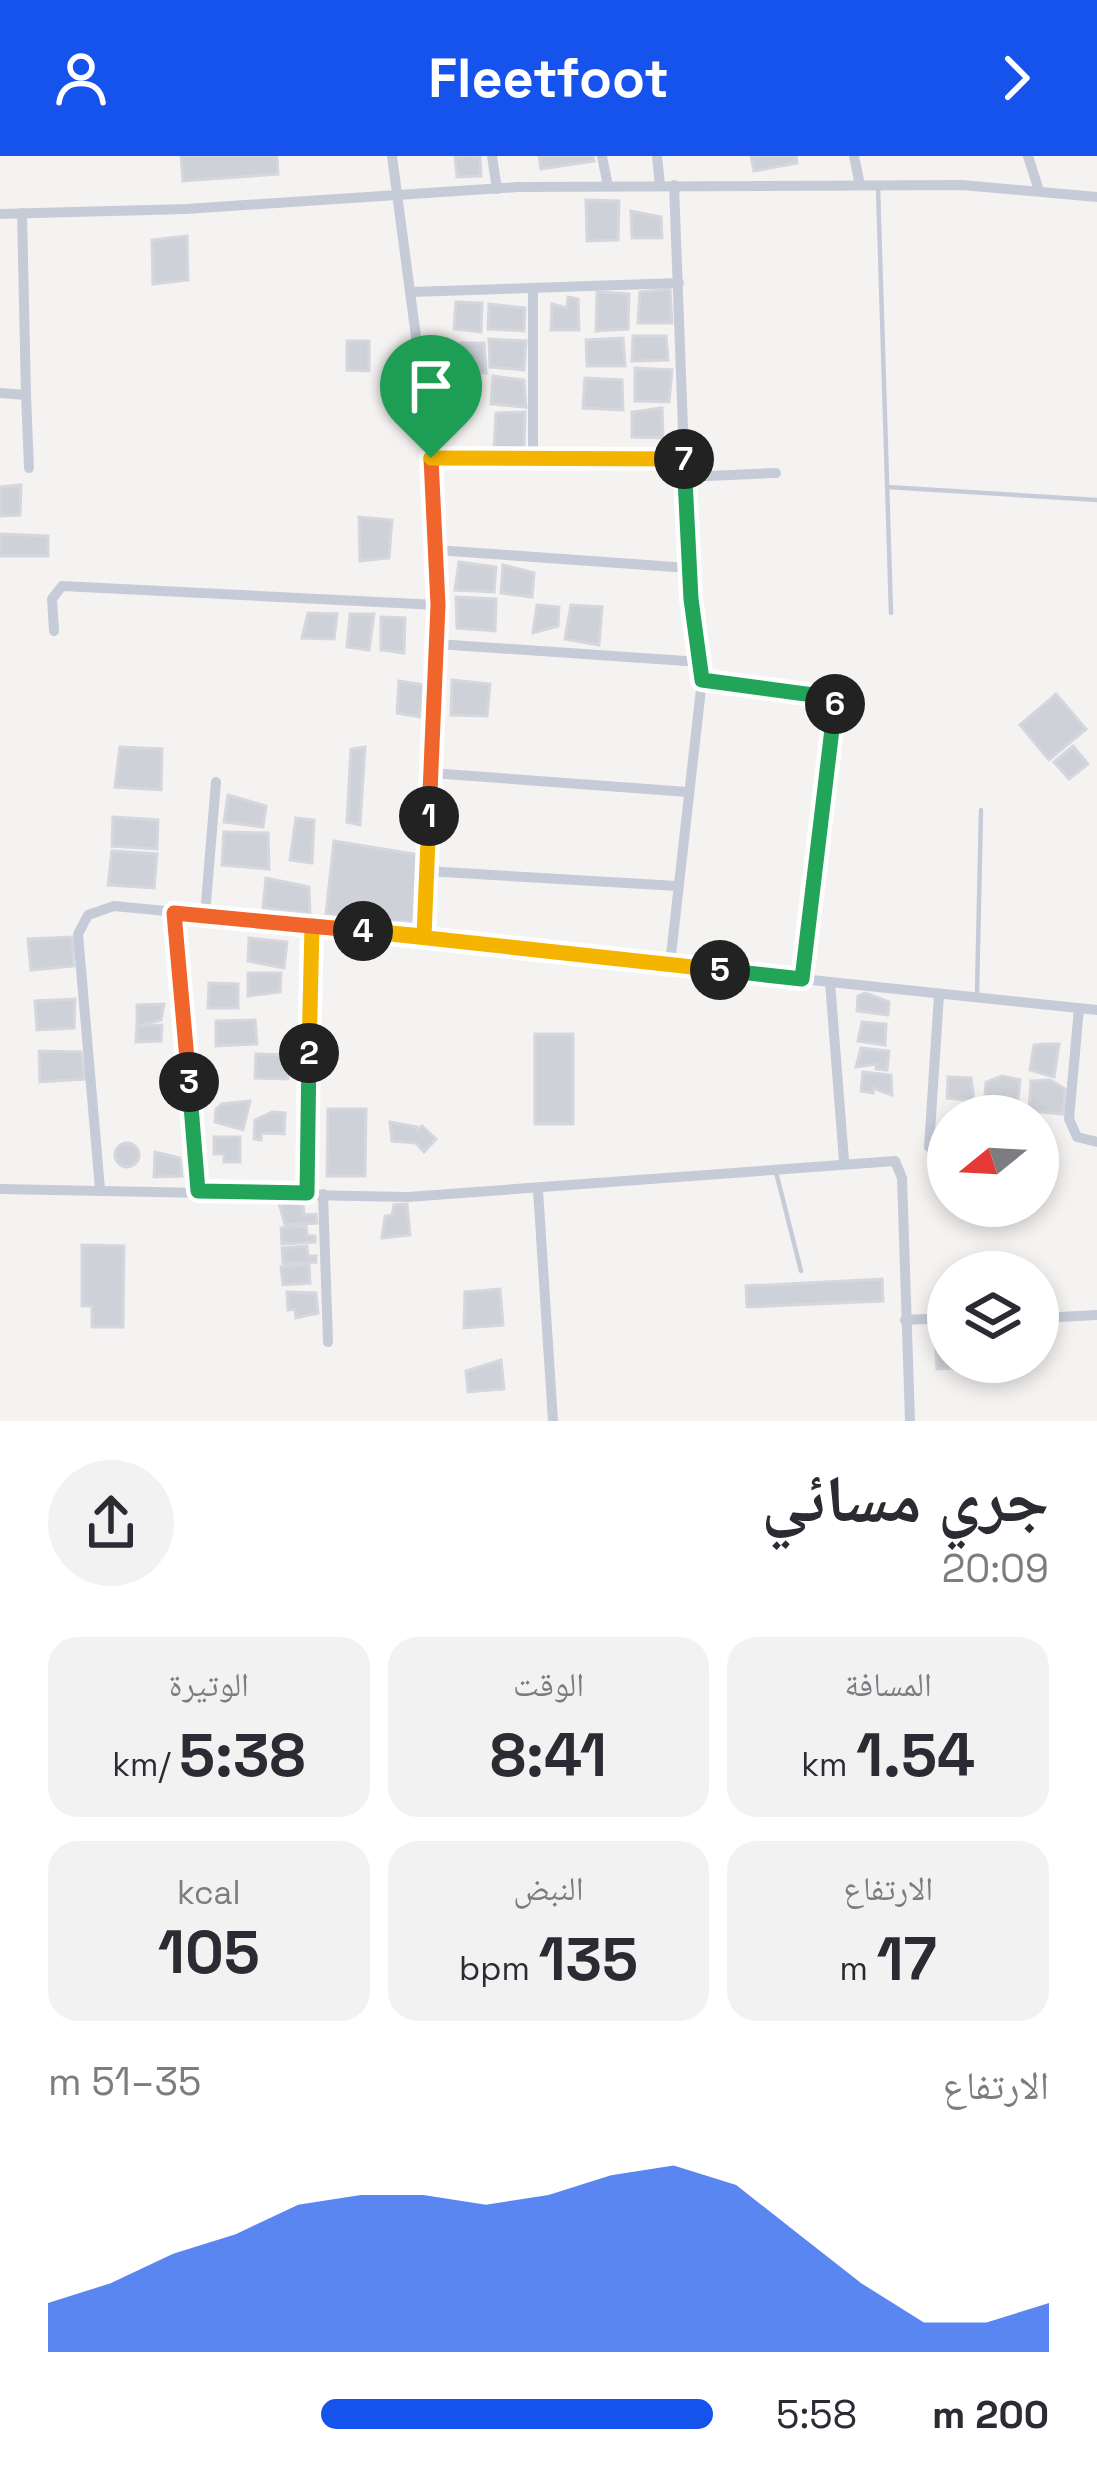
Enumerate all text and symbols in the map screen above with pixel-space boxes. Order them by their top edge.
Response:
text: Fleetfoot [428,44,669,113]
icon: person [48,45,114,111]
icon: forward [983,45,1049,111]
pin [380,335,482,458]
icon: arrive [398,353,464,419]
pin: 7 [654,429,714,489]
text: 7 [675,438,693,480]
pin: 6 [805,674,865,734]
text: 6 [825,683,845,725]
pin: 1 [399,786,459,846]
text: 1 [422,795,436,837]
pin: 4 [333,901,393,961]
text: 4 [353,910,374,952]
pin: 5 [690,940,750,1000]
text: 5 [710,949,730,991]
pin: 2 [279,1023,339,1083]
text: 2 [299,1032,319,1074]
pin: 3 [159,1052,219,1112]
text: 3 [179,1061,199,1103]
north arrow [927,1095,1059,1227]
map controls [927,1095,1059,1383]
button: layers [927,1251,1059,1383]
text: جري مسائي [761,1457,1049,1541]
button: share [48,1460,174,1586]
text: 20:09 [942,1544,1049,1593]
text: الوتيرة [169,1664,249,1706]
text: الوقت [513,1664,584,1706]
text: المسافة [844,1664,932,1706]
text: 5:38 [179,1717,305,1794]
text: 8:41 [490,1717,607,1794]
text: 1.54 [856,1717,975,1794]
text: /km [112,1744,179,1786]
text: km [801,1744,856,1786]
text: النبض [513,1868,584,1910]
text: الارتفاع [843,1868,933,1910]
text: kcal [177,1872,241,1914]
text: 105 [158,1914,260,1991]
text: 135 [538,1921,638,1998]
text: 17 [876,1921,937,1998]
text: bpm [459,1948,538,1990]
text: m [840,1948,876,1990]
text: 35–51 m [48,2057,201,2106]
text: الارتفاع [943,2061,1049,2110]
text: 5:58 [776,2390,857,2439]
text: 200 m [932,2390,1049,2439]

